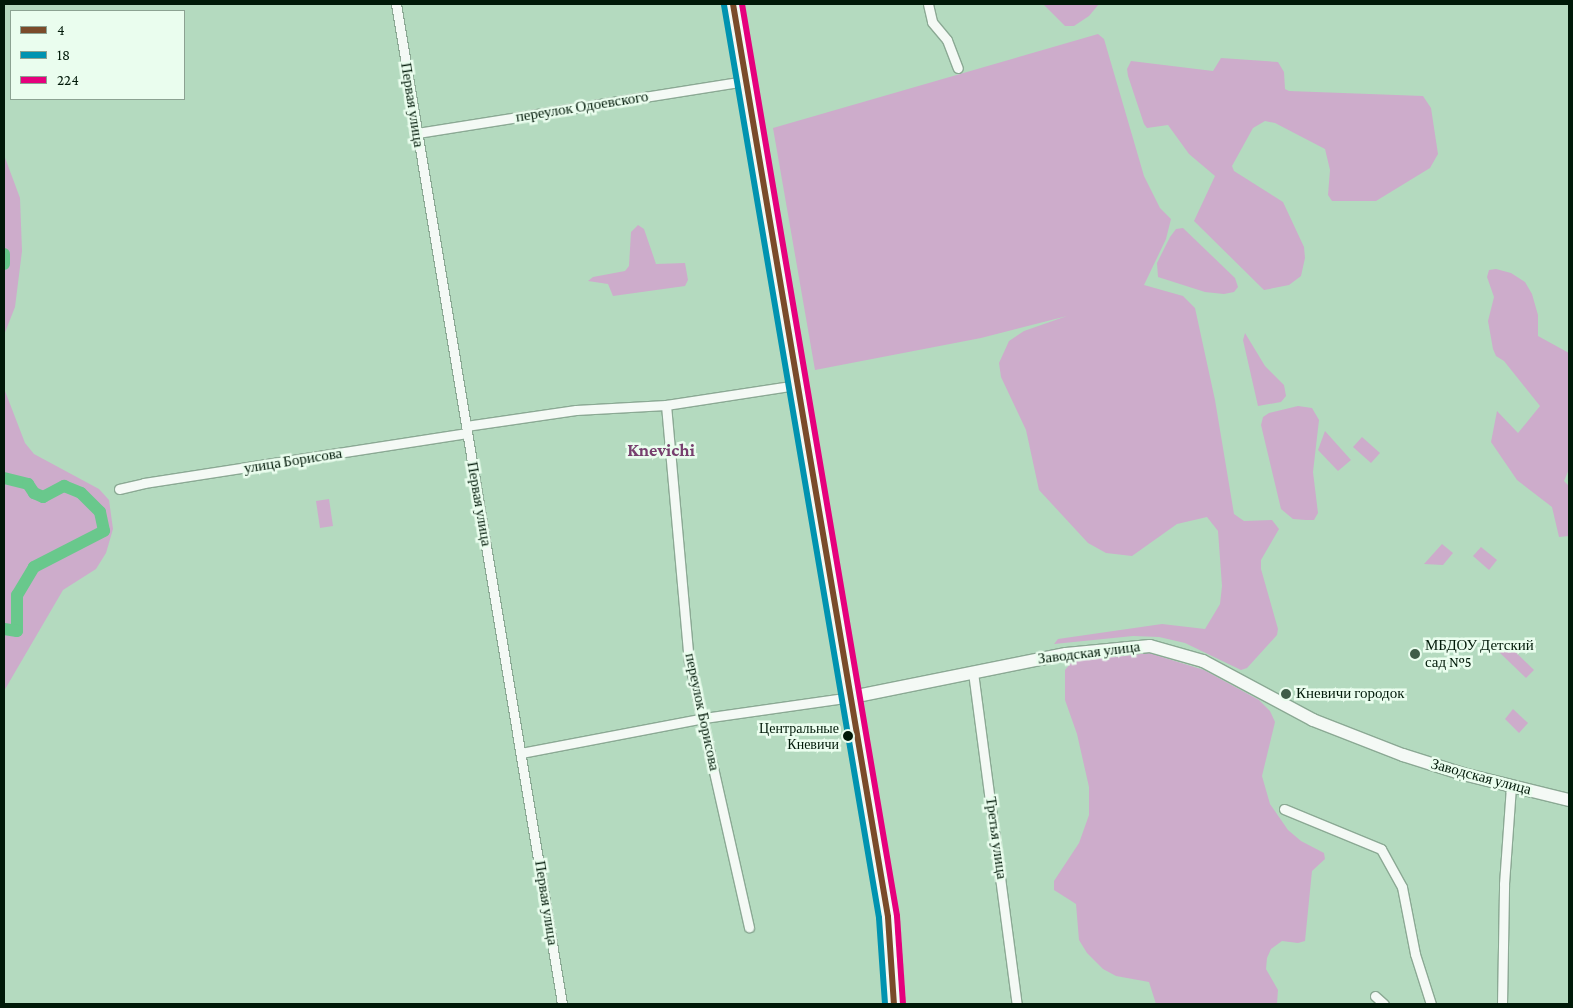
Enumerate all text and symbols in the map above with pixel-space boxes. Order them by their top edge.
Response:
legend [10,10,185,100]
text: 4 [57,22,65,38]
text: 18 [57,47,70,63]
street label: Первая улица [396,61,428,149]
text: 224 [57,72,79,88]
street label: переулок Одоевского [514,88,650,126]
district label: Knevichi [627,439,695,461]
street label: улица Борисова [243,444,343,478]
street label: Первая улица [463,460,495,548]
place label: МБДОУ Детский сад №5 [1425,636,1534,671]
street label: Заводская улица [1037,638,1141,668]
marker: МБДОУ Детский сад №5 [1409,648,1421,660]
street label: переулок Борисова [681,652,723,772]
place label: Кневичи городок [1296,685,1404,703]
marker: Кневичи городок [1280,688,1292,700]
place label: Центральные Кневичи [759,720,839,752]
marker: Центральные Кневичи [843,731,853,741]
street label: Заводская улица [1429,755,1533,799]
street label: Третья улица [981,796,1011,880]
street label: Первая улица [530,859,562,947]

